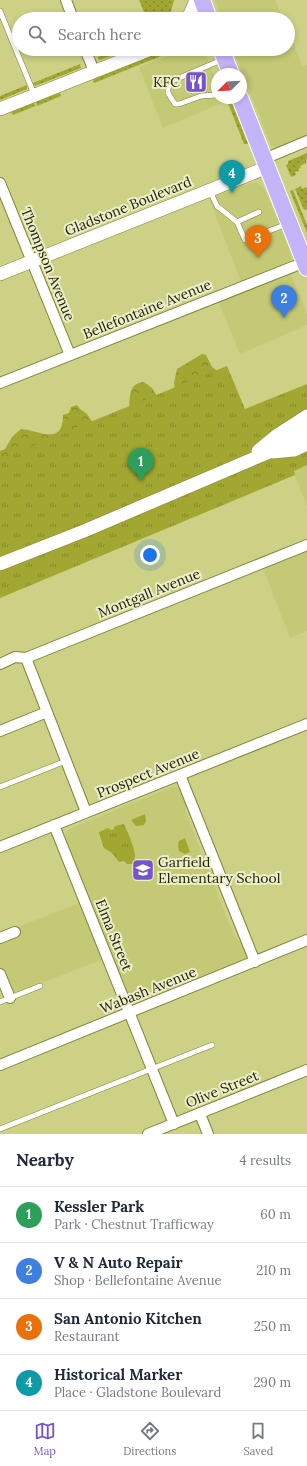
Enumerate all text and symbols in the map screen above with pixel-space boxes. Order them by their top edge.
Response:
search box [12,12,295,56]
icon: search [26,23,48,45]
text: Search here [58,25,141,44]
north arrow [211,68,247,104]
restaurant icon: KFC [183,69,209,95]
place label: KFC [153,73,180,91]
pin: 4 [219,160,245,193]
street label: Gladstone Boulevard [62,172,194,240]
street label: Thompson Avenue [17,205,79,324]
pin: 3 [245,225,271,258]
street label: Bellefontaine Avenue [80,275,214,343]
pin: 2 [271,285,297,318]
pin: 1 [128,448,154,481]
your location [140,545,160,565]
street label: Montgall Avenue [95,564,203,622]
street label: Prospect Avenue [94,744,202,802]
place label: Garfield Elementary School [158,853,281,887]
school or university icon: Garfield Elementary School [130,857,156,883]
street label: Elma Street [91,897,137,974]
street label: Wabash Avenue [97,962,199,1017]
street label: Olive Street [183,1066,262,1112]
text: Nearby [16,1149,74,1171]
text: 4 results [240,1152,291,1169]
text: Kessler Park [54,1197,144,1216]
text: 1 [26,1206,32,1223]
text: 60 m [260,1206,291,1223]
text: Park · Chestnut Trafficway [54,1216,214,1233]
text: V & N Auto Repair [54,1253,183,1272]
text: 2 [26,1262,32,1279]
text: 210 m [256,1262,291,1279]
text: Shop · Bellefontaine Avenue [54,1272,221,1289]
text: San Antonio Kitchen [54,1309,202,1328]
text: 3 [25,1318,33,1335]
text: 250 m [254,1318,291,1335]
text: Restaurant [54,1328,120,1345]
text: Historical Marker [54,1365,182,1384]
text: 4 [25,1374,33,1391]
text: 290 m [253,1374,291,1391]
text: Place · Gladstone Boulevard [54,1384,221,1401]
tab: Map [34,1420,56,1458]
tab: Directions [123,1420,176,1458]
tab: Saved [244,1420,273,1458]

